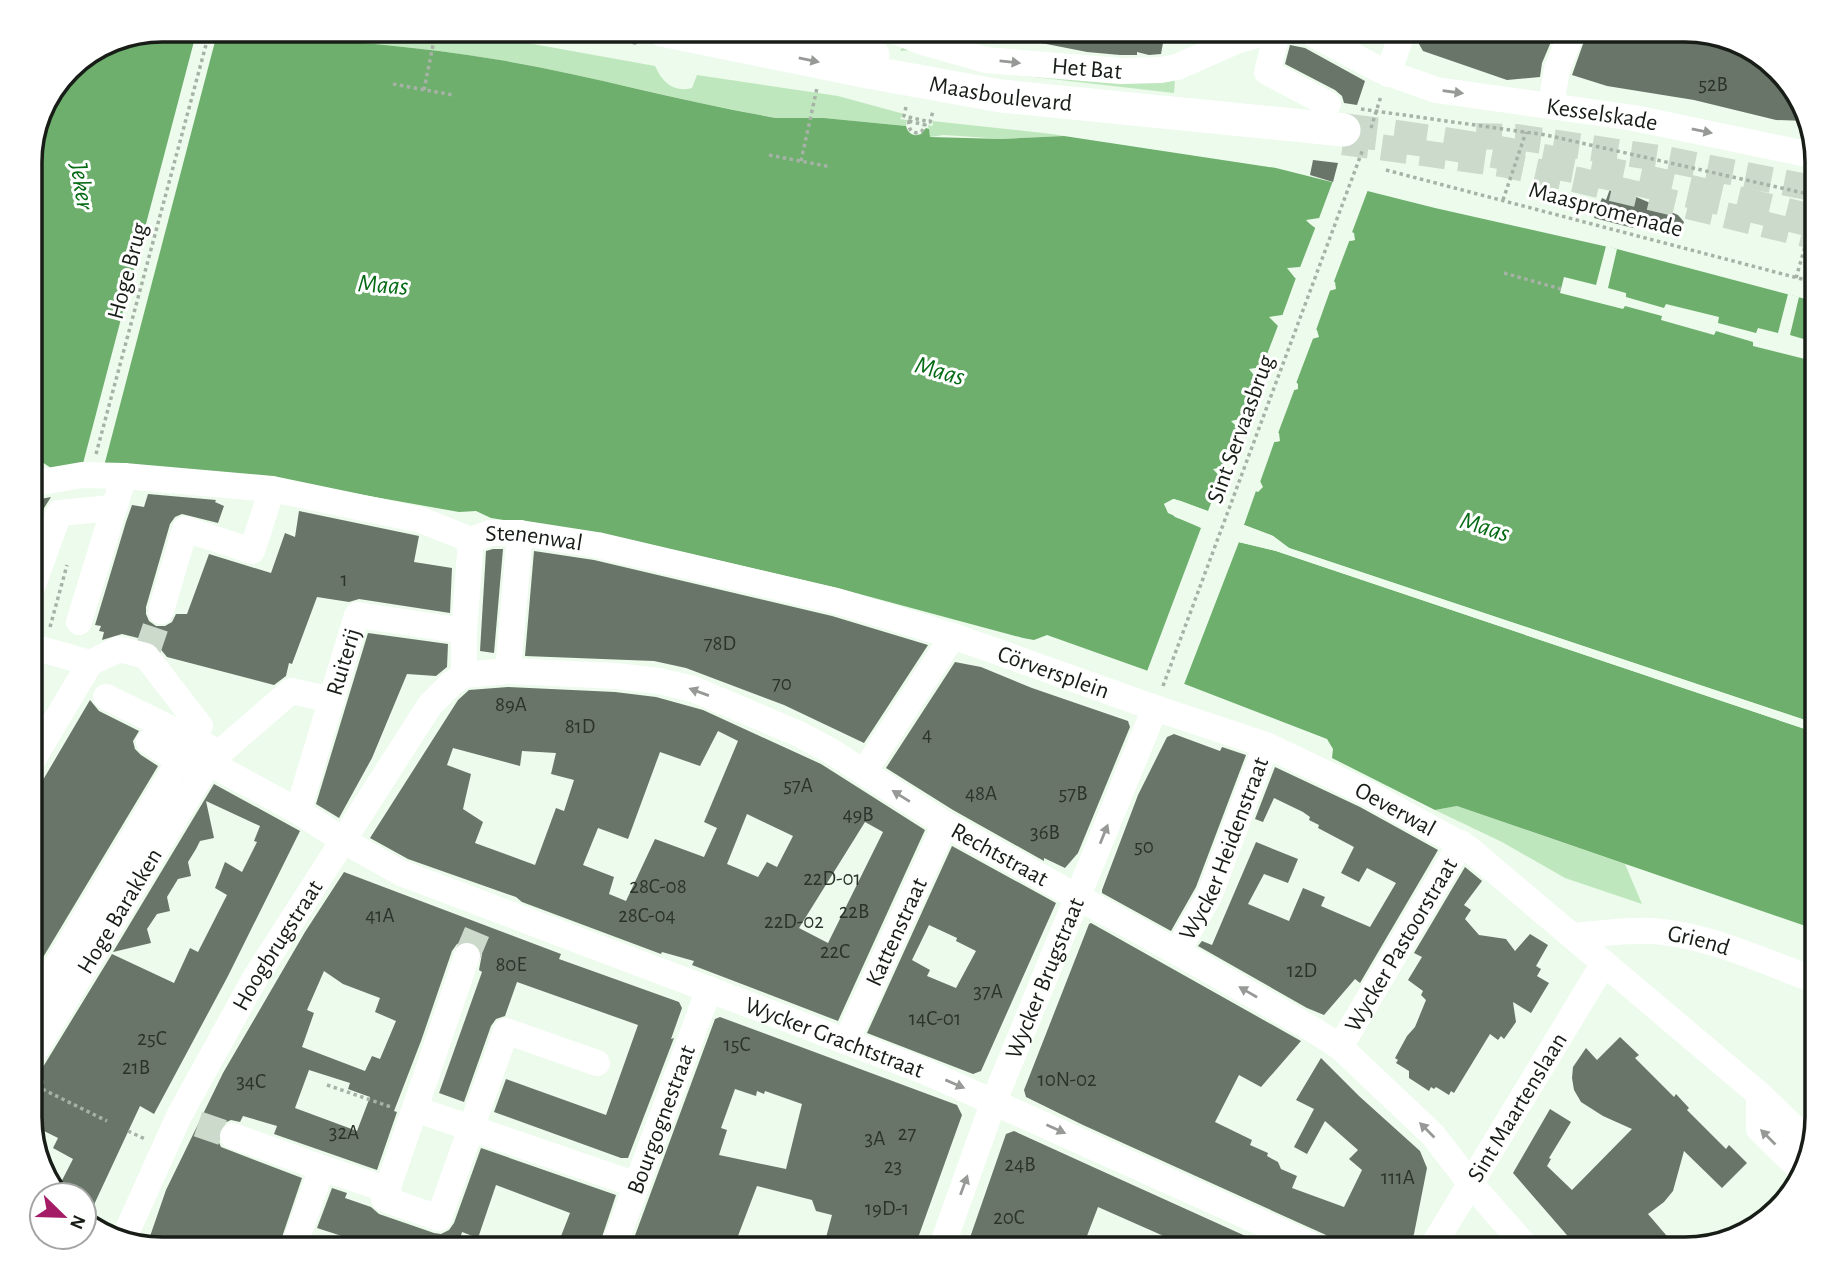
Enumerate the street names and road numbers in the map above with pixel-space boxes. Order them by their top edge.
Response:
street label: Het Bat [1051,54,1123,84]
street label: Maasboulevard [927,72,1073,116]
street label: Kesselskade [1545,95,1660,136]
street label: Maaspromenade [1526,178,1685,242]
street label: Hoge Brug [104,220,152,322]
street label: Sint Servaasbrug [1203,352,1279,507]
street label: Stenenwal [485,521,584,556]
street label: Ruiterij [322,625,365,699]
street label: Cörversplein [994,642,1112,704]
street label: Wycker Heidenstraat [1175,754,1273,945]
street label: Oeverwal [1351,778,1439,841]
street label: Rechtstraat [947,819,1052,892]
street label: Hoge Barakken [73,844,167,978]
street label: Wycker Pastoorstraat [1341,854,1462,1036]
street label: Kattenstraat [862,874,932,990]
street label: Hoogbrugstraat [229,876,328,1015]
street label: Wycker Brugstraat [1002,894,1089,1062]
street label: Griend [1666,922,1733,960]
street label: Wycker Grachtstraat [741,993,927,1083]
street label: Sint Maartenslaan [1464,1029,1572,1186]
street label: Bourgognestraat [623,1042,700,1198]

